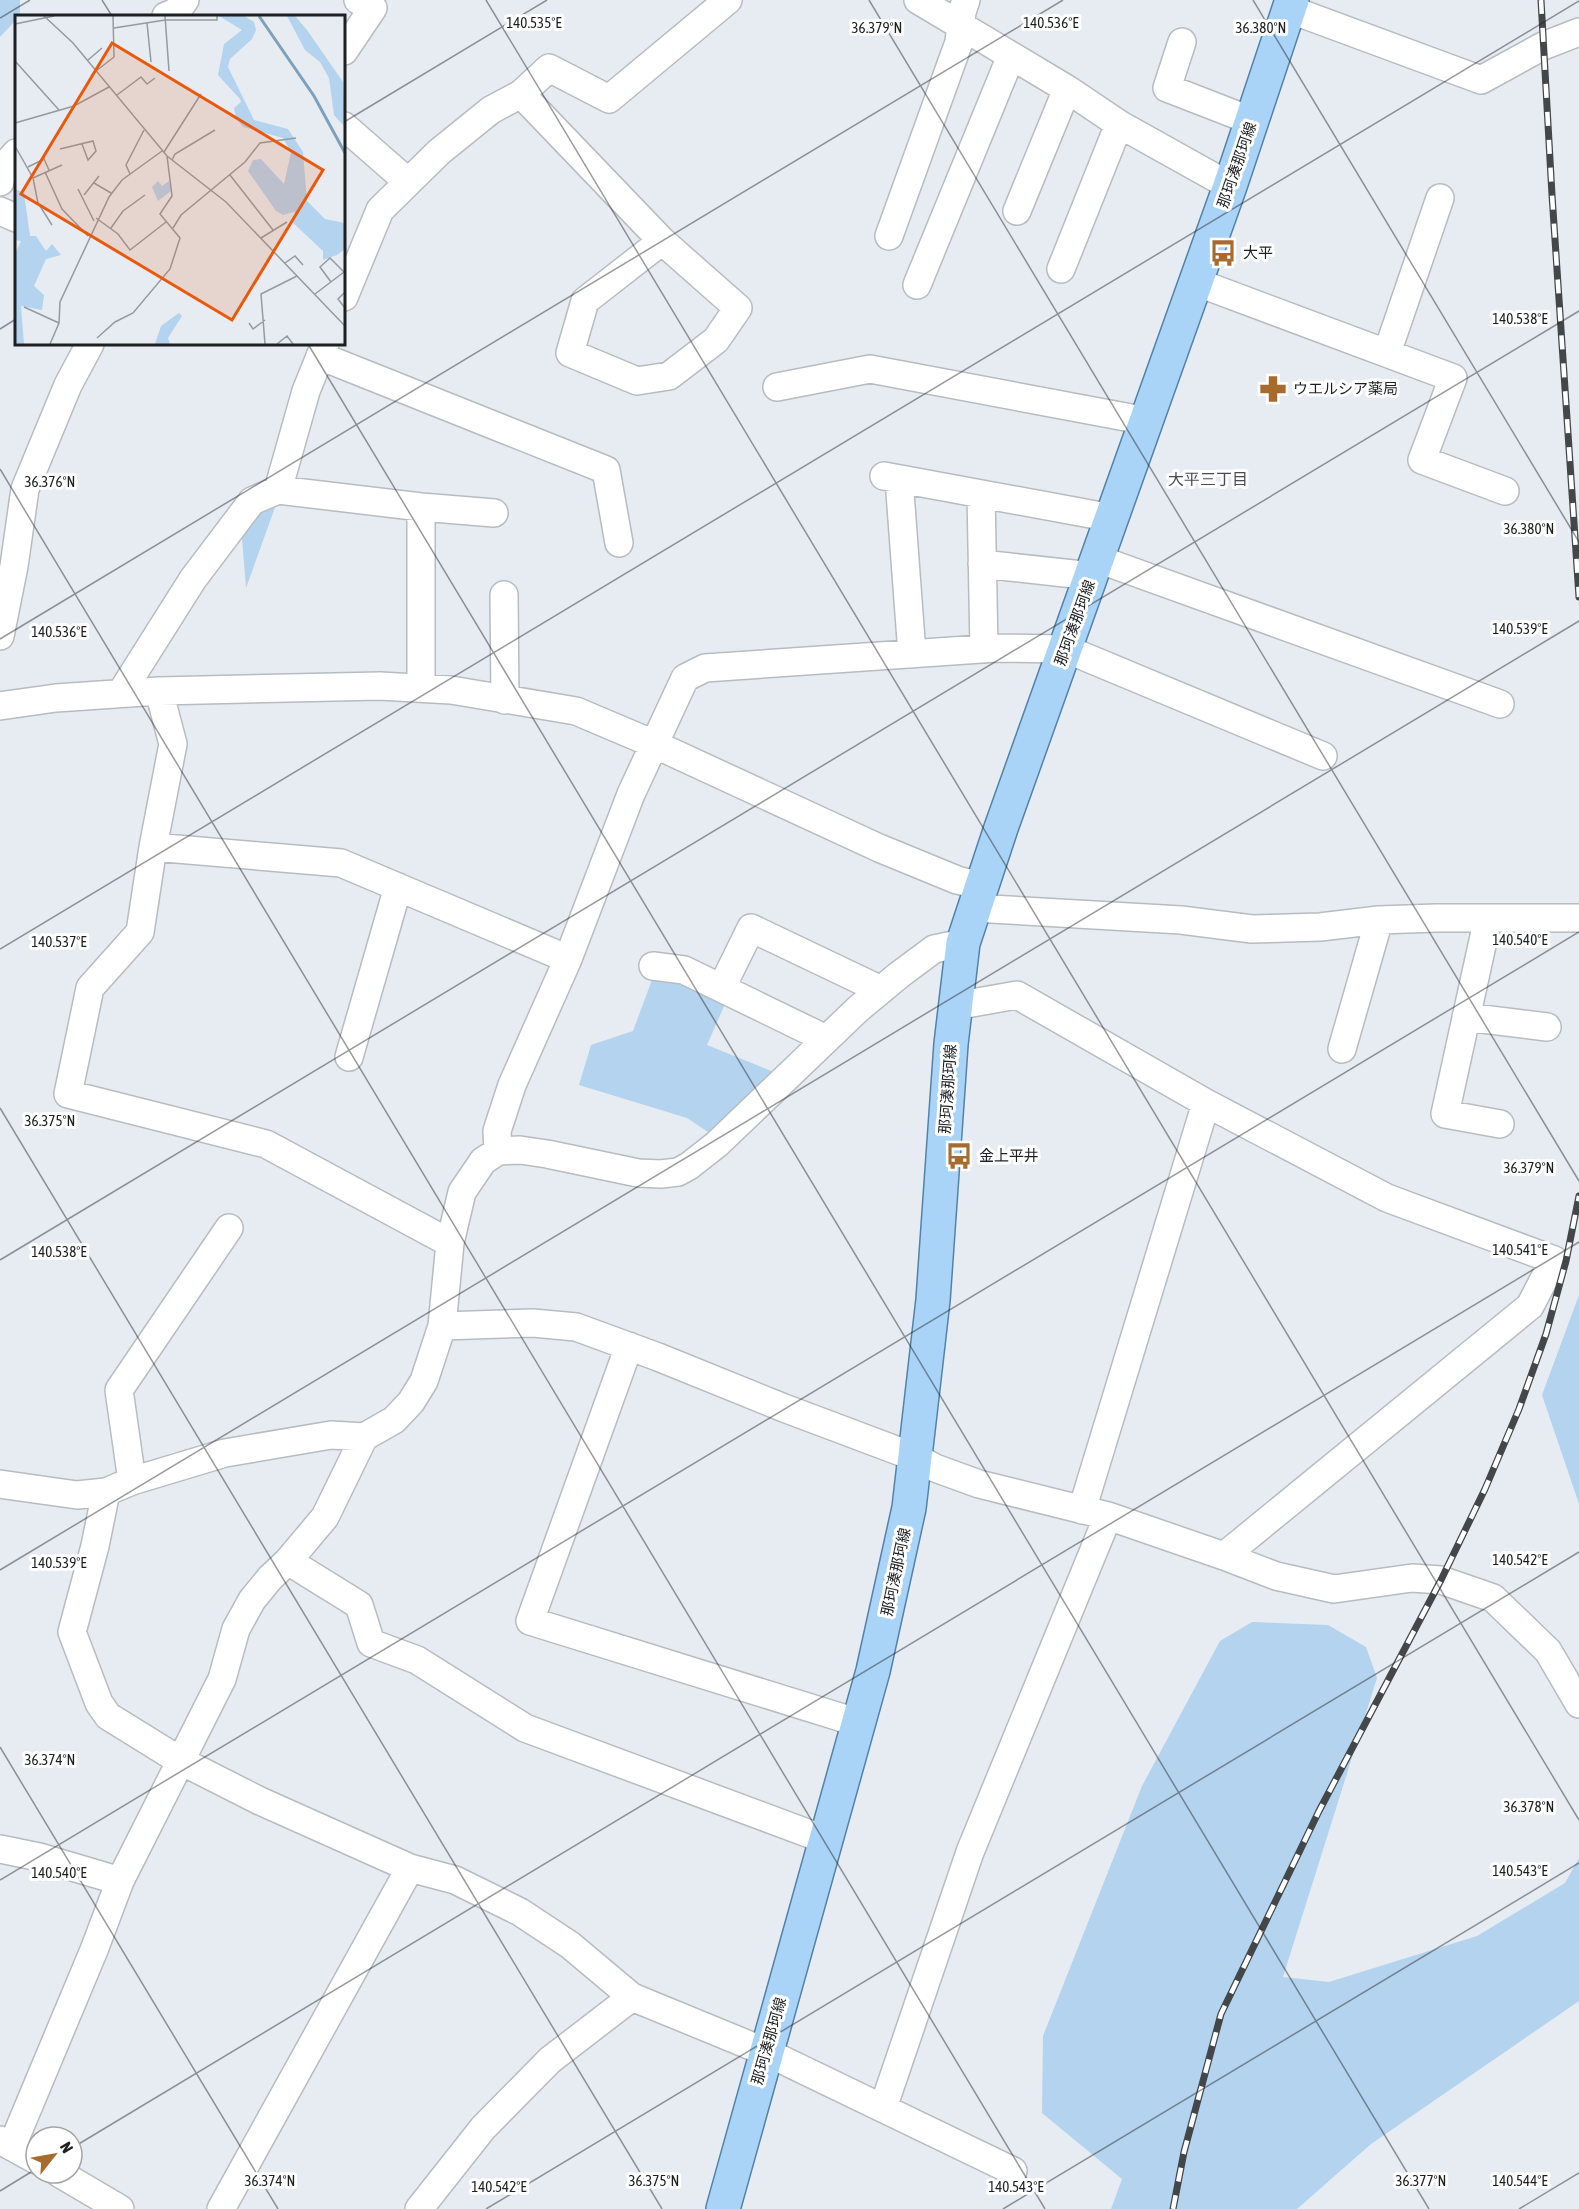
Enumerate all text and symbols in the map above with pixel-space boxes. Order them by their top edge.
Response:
text: 140.535°E [506,14,562,31]
text: 140.536°E [1023,14,1079,31]
inset map [15,15,345,345]
text: 36.379°N [852,19,902,36]
text: 36.380°N [1236,19,1286,36]
street label: 那珂湊那珂線 [1214,120,1259,210]
bus stop icon: 大平 [1208,238,1238,268]
place label: 大平 [1243,244,1273,261]
text: 140.538°E [1492,310,1548,327]
pharmacy icon: ウエルシア薬局 [1258,374,1288,404]
place label: ウエルシア薬局 [1293,380,1398,397]
district label: 大平三丁目 [1168,470,1248,488]
text: 36.376°N [25,473,75,490]
text: 36.380°N [1504,520,1554,537]
street label: 那珂湊那珂線 [1051,578,1098,668]
text: 140.539°E [1492,620,1548,637]
text: 140.536°E [31,623,87,640]
text: 140.540°E [1492,931,1548,948]
text: 140.537°E [31,933,87,950]
street label: 那珂湊那珂線 [936,1043,959,1134]
text: 36.375°N [25,1112,75,1129]
bus stop icon: 金上平井 [944,1141,974,1171]
place label: 金上平井 [979,1147,1039,1164]
text: 36.379°N [1504,1159,1554,1176]
text: 140.541°E [1492,1241,1548,1258]
text: 140.538°E [31,1243,87,1260]
street label: 那珂湊那珂線 [878,1526,913,1618]
text: 140.542°E [1492,1551,1548,1568]
text: 140.539°E [31,1554,87,1571]
text: 36.374°N [25,1751,75,1768]
text: 36.378°N [1504,1798,1554,1815]
text: 140.543°E [1492,1862,1548,1879]
text: 140.540°E [31,1864,87,1881]
street label: 那珂湊那珂線 [748,1995,789,2086]
north arrow [24,2125,84,2185]
text: N [57,2139,77,2156]
text: 36.374°N [245,2172,295,2189]
text: 36.375°N [629,2172,679,2189]
text: 36.377°N [1396,2172,1446,2189]
text: 140.544°E [1492,2172,1548,2189]
text: 140.542°E [471,2178,527,2195]
text: 140.543°E [988,2178,1044,2195]

